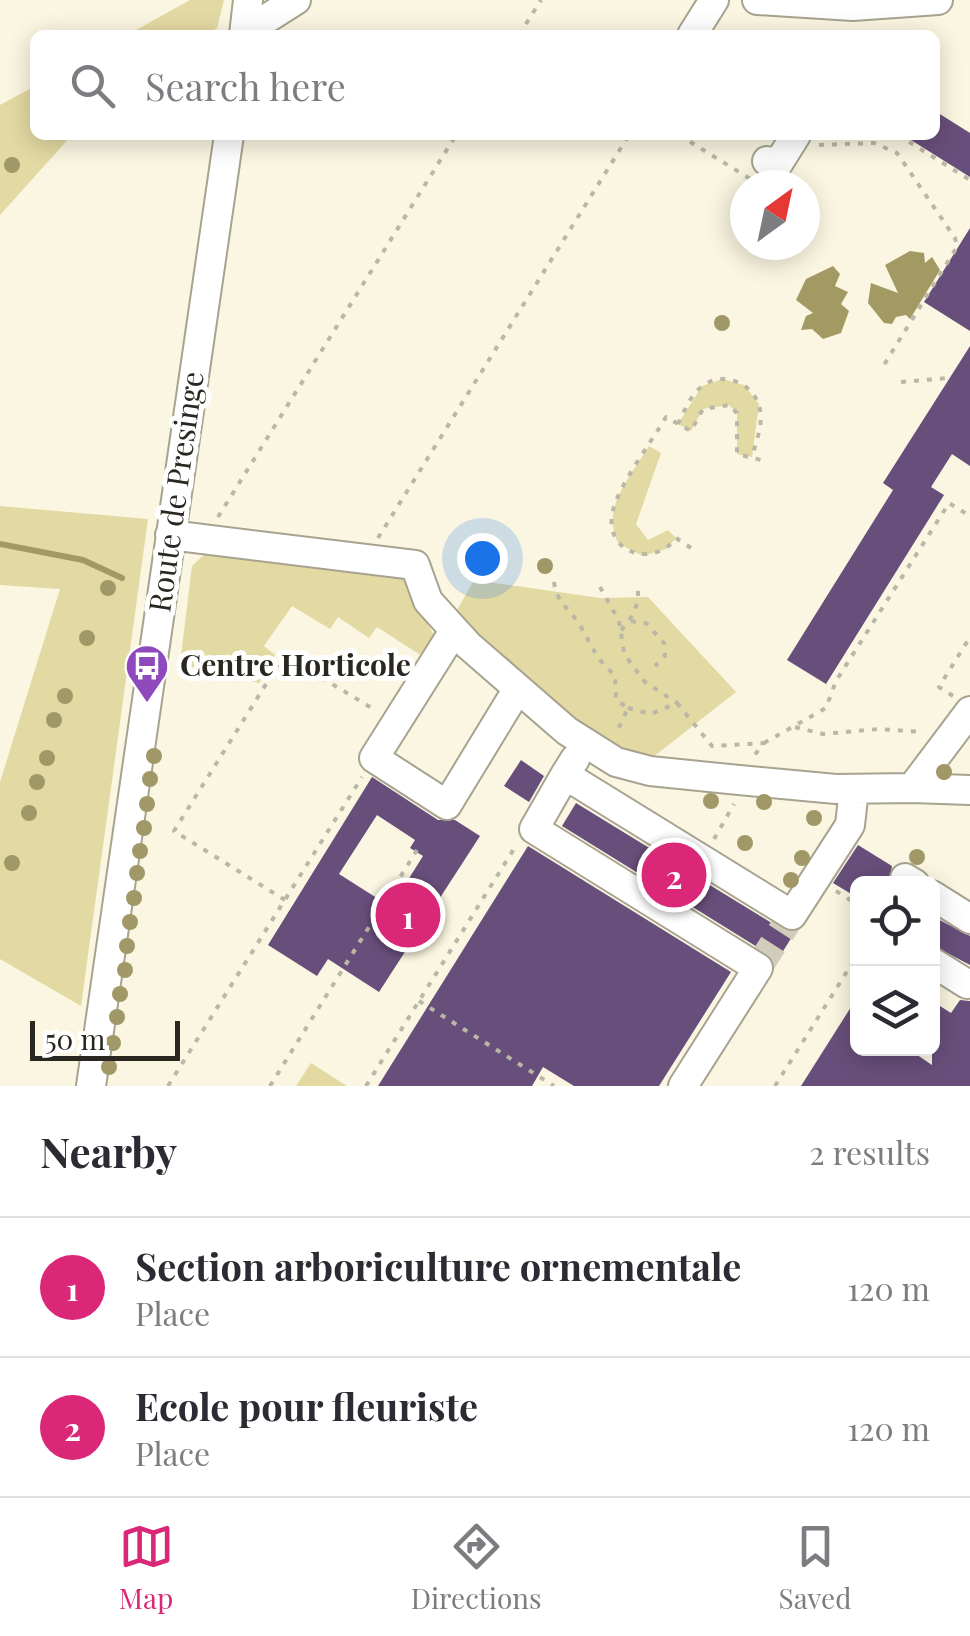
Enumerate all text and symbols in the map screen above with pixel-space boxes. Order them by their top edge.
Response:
search box [30,30,940,140]
icon: search [65,58,120,113]
text: Search here [145,60,346,111]
north arrow [730,170,820,260]
street label: Route de Presinge [138,369,212,615]
your location [457,533,508,584]
bus stop icon: Centre Horticole [124,643,170,704]
place label: Centre Horticole [180,644,411,684]
pin: 2 [642,838,706,912]
map controls [850,876,940,1056]
button: locate [850,876,940,966]
pin: 1 [376,878,440,952]
button: layers [850,966,940,1056]
scale bar [30,1016,180,1060]
text: 50 m [45,1020,105,1057]
text: Nearby [40,1123,177,1179]
text: 2 results [809,1130,930,1173]
text: Section arboriculture ornementale [135,1240,741,1291]
text: 1 [66,1266,79,1309]
text: 120 m [847,1266,930,1309]
text: Place [135,1291,210,1334]
text: Ecole pour fleuriste [135,1380,478,1431]
text: 2 [64,1406,81,1449]
text: 120 m [847,1406,930,1449]
text: Place [135,1431,210,1474]
tab: Map [119,1519,174,1616]
tab: Directions [411,1519,541,1616]
tab: Saved [779,1519,851,1616]

